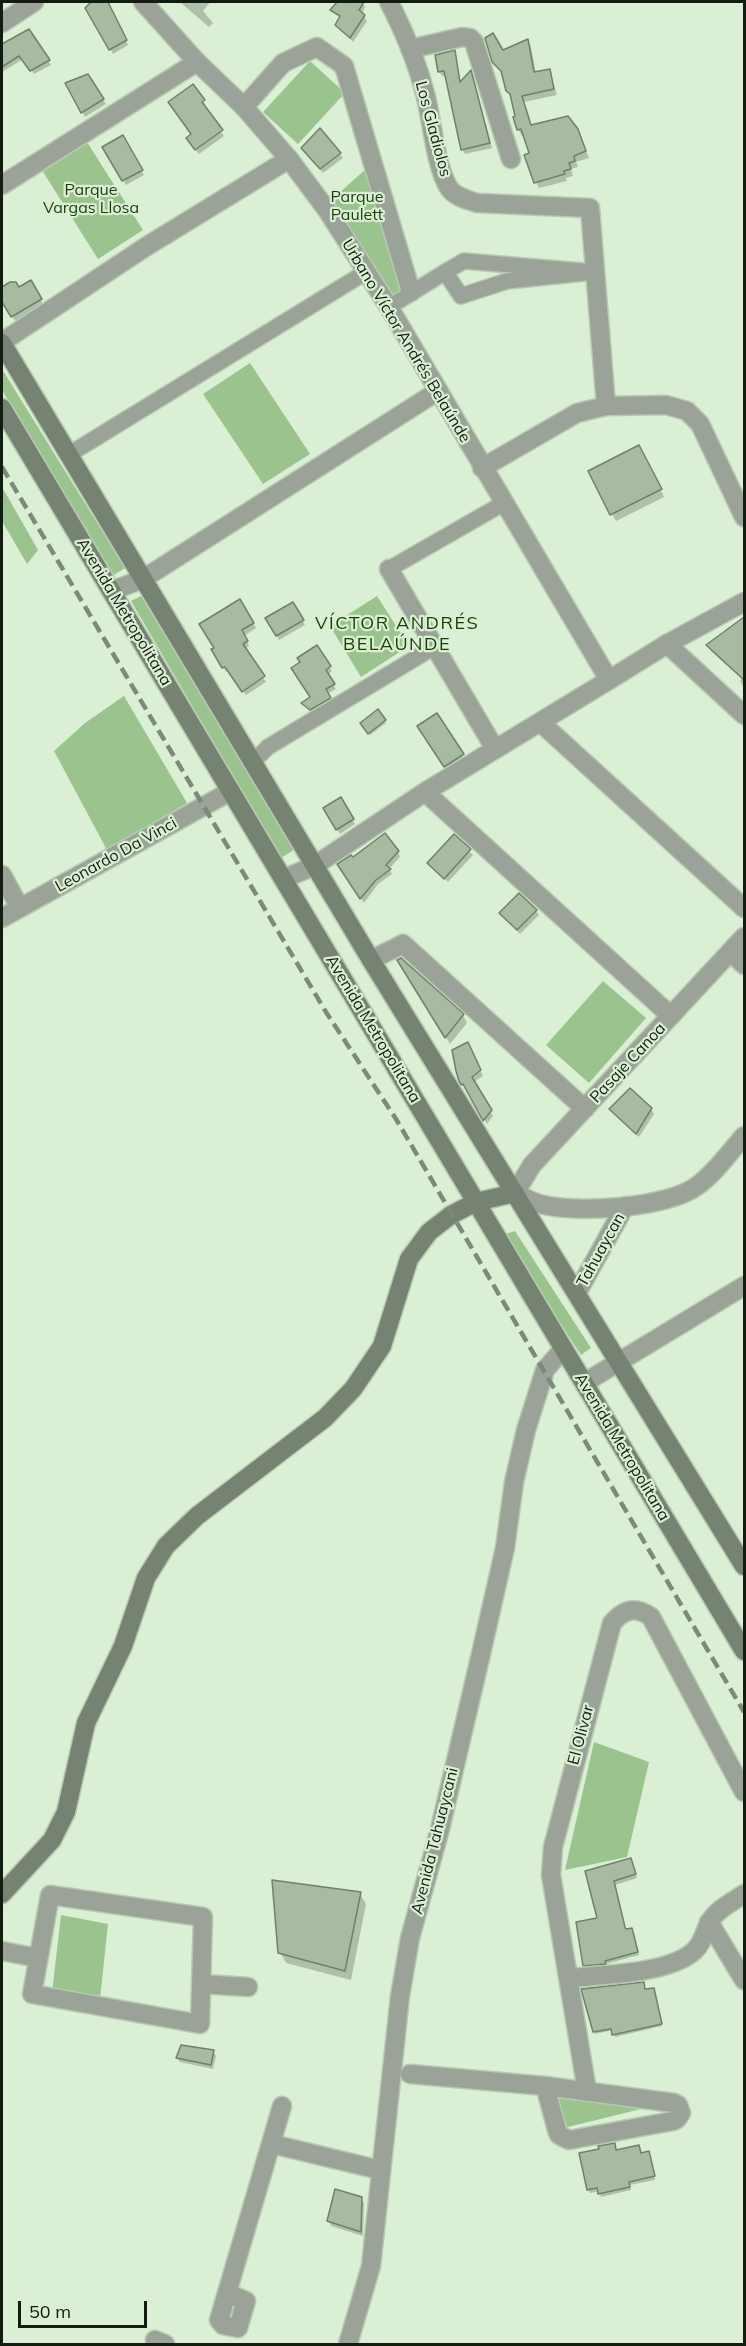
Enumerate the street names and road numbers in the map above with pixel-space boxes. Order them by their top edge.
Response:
street label: Los Gladiolos [411,79,455,179]
street label: Urbano Víctor Andrés Belaúnde [337,236,475,446]
street label: Avenida Metropolitana [72,535,176,689]
street label: Leonardo Da Vinci [52,814,180,896]
street label: Avenida Metropolitana [321,952,425,1106]
street label: Pasaje Canoa [586,1019,670,1107]
street label: Tahuaycan [573,1210,629,1290]
street label: Avenida Metropolitana [570,1370,674,1524]
street label: El Olivar [564,1703,598,1767]
street label: Avenida Tahuaycani [408,1766,462,1916]

